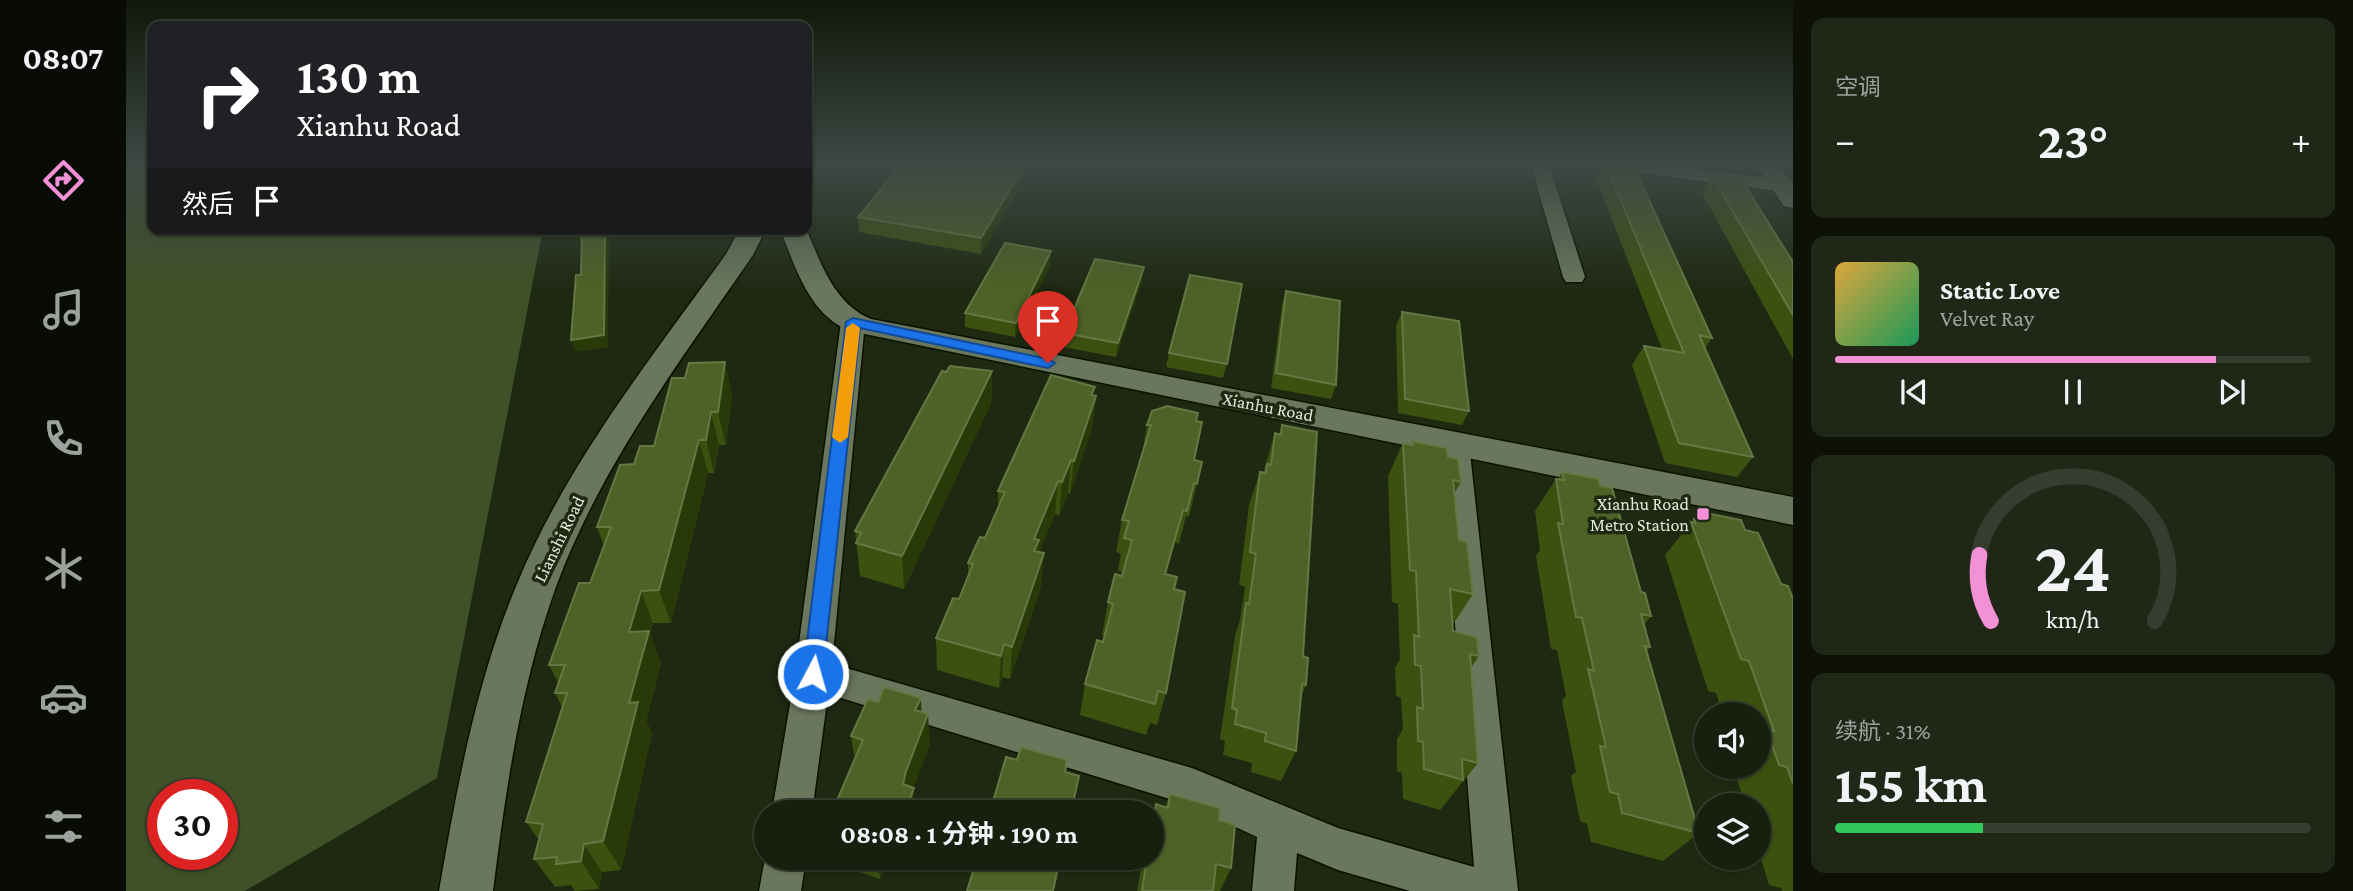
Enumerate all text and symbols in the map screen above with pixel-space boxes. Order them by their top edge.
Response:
text: 08:07 [22,40,104,76]
icon: right [182,49,273,140]
text: 130 m [297,49,420,104]
text: 空调 [1835,74,1881,100]
text: Xianhu Road [297,107,461,143]
text: 23° [2037,111,2109,169]
text: − [1835,119,1855,161]
text: + [2291,119,2311,161]
icon: directions [39,156,88,205]
icon: arrive [248,182,286,220]
text: 然后 [182,190,234,219]
text: Static Love [1940,276,2060,305]
icon: music [39,285,88,334]
pin [1018,291,1078,363]
icon: arrive [1029,302,1067,340]
text: Velvet Ray [1940,305,2034,331]
icon: previous [1895,373,1933,411]
icon: pause [2054,373,2092,411]
icon: next [2213,373,2251,411]
street label: Xianhu Road [1221,388,1316,426]
icon: phone [39,414,88,463]
street label: Lianshi Road [530,492,589,585]
place label: Xianhu Road Metro Station [1590,494,1690,535]
marker: Xianhu Road Metro Station [1695,506,1711,522]
text: 24 [2035,526,2111,607]
icon: climate [39,544,88,593]
text: km/h [2046,605,2100,632]
position arrow [776,637,850,711]
icon: car [39,673,88,722]
map controls [1694,702,1771,870]
button: sound [1694,702,1771,779]
text: 续航 · 31% [1835,718,1931,744]
text: 155 km [1835,755,1987,813]
speed limit sign: 30 [147,779,238,870]
button: layers [1694,793,1771,870]
icon: filters [39,802,88,851]
text: 08:08 · 1 分钟 · 190 m [840,820,1078,849]

